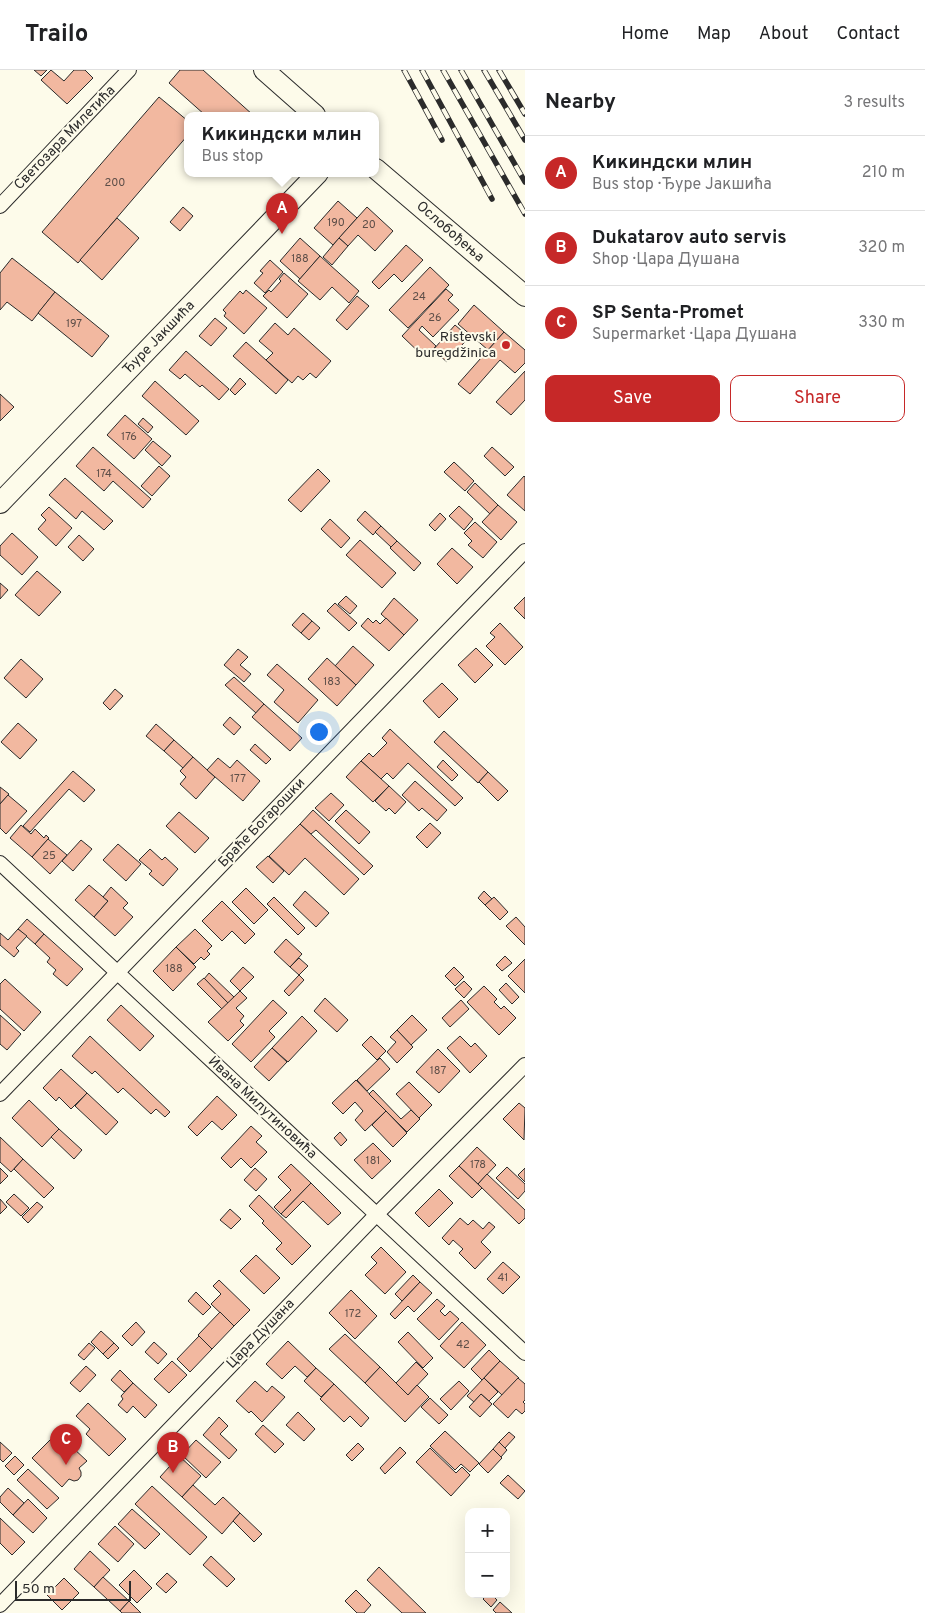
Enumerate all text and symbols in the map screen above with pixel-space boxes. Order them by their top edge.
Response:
text: Trailo [25,20,88,50]
text: Home [621,23,669,46]
text: Map [697,23,731,46]
text: About [759,23,808,46]
text: Contact [836,23,900,46]
street label: Светозара Милетића [11,82,119,194]
text: Nearby [545,89,616,116]
text: 3 results [843,93,905,113]
popup [184,112,379,177]
text: Кикиндски млин [201,123,362,147]
text: Bus stop [201,147,263,167]
text: Кикиндски млин [592,151,752,175]
text: A [555,163,567,183]
text: 210 m [862,163,905,183]
text: Bus stop · Ђуре Јакшића [592,175,772,195]
house number: 200 [105,176,125,190]
pin: A [266,193,298,234]
street label: Ослобођења [413,198,487,266]
house number: 190 [327,216,345,230]
house number: 20 [362,218,376,232]
text: Dukatarov auto servis [592,226,787,250]
text: B [555,238,567,258]
text: 320 m [858,238,905,258]
text: Shop · Цара Душана [592,250,740,270]
house number: 188 [291,252,309,266]
house number: 24 [412,290,426,304]
street label: Ђуре Јакшића [119,297,199,379]
text: SP Senta-Promet [592,301,744,325]
house number: 26 [428,311,442,325]
text: C [556,313,566,333]
text: 330 m [858,313,905,333]
house number: 197 [66,317,82,331]
text: Supermarket · Цара Душана [592,325,797,345]
place label: Ristevski buregdžinica [415,329,496,362]
marker: Ristevski buregdžinica [500,339,512,351]
button: Save [545,375,720,422]
button: Share [730,375,905,422]
house number: 176 [121,430,137,444]
house number: 174 [96,467,112,481]
house number: 183 [323,675,341,689]
your location [306,719,332,745]
house number: 177 [230,772,246,786]
street label: Браће Богарошки [215,775,309,871]
house number: 25 [42,849,56,863]
house number: 188 [165,962,183,976]
street label: Ивана Милутиновића [204,1053,320,1163]
house number: 187 [430,1064,446,1078]
house number: 181 [366,1154,380,1168]
house number: 178 [470,1158,486,1172]
house number: 41 [498,1271,508,1285]
street label: Цара Душана [223,1296,299,1372]
house number: 172 [345,1307,361,1321]
house number: 42 [456,1338,470,1352]
pin: C [50,1424,82,1465]
pin: B [157,1432,189,1473]
map controls [465,1508,510,1598]
button: + [465,1508,510,1553]
button: − [465,1553,510,1598]
scale bar [15,1578,131,1601]
text: 50 m [22,1581,55,1598]

